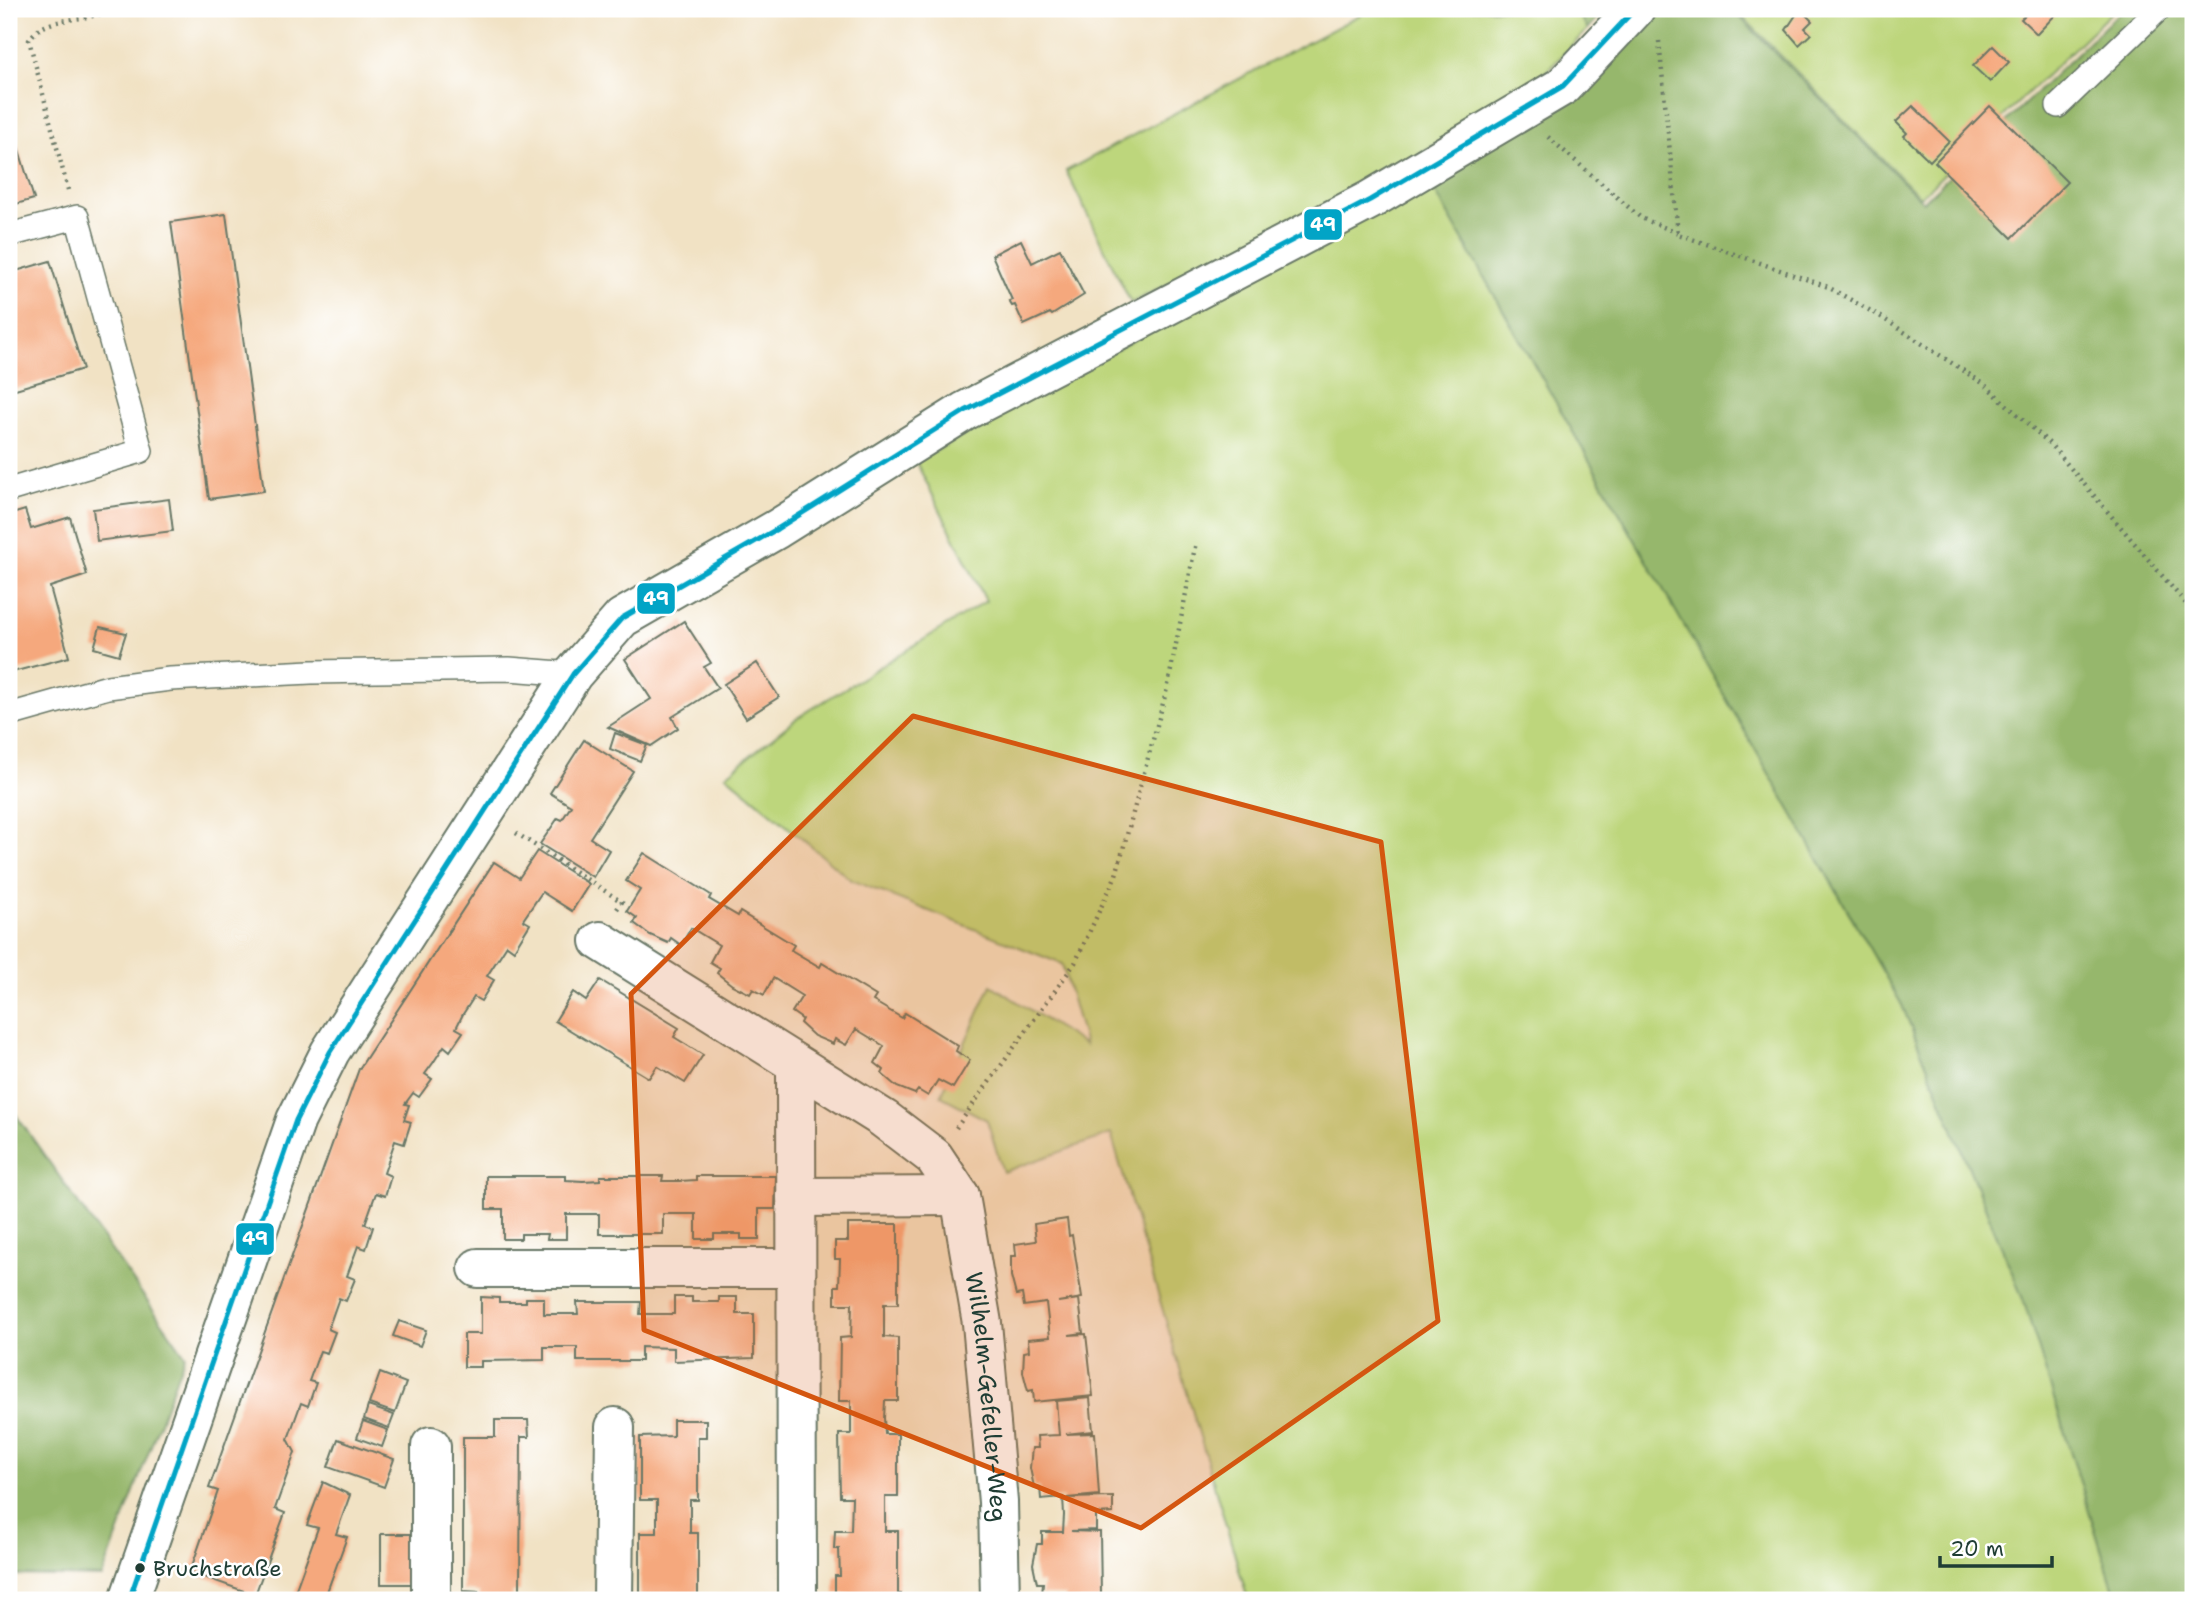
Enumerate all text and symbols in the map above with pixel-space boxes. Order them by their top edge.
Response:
line badge: 49 [1303,208,1343,241]
text: 49 [1310,212,1336,237]
line badge: 49 [636,582,676,615]
text: 49 [643,586,669,611]
line badge: 49 [235,1222,275,1256]
text: 49 [242,1226,268,1251]
street label: Wilhelm-Gefeller-Weg [957,1269,1014,1523]
scale bar [1940,1525,2052,1569]
text: 20 m [1950,1535,2004,1563]
place label: Bruchstraße [153,1554,282,1583]
marker: Bruchstraße [133,1561,147,1575]

